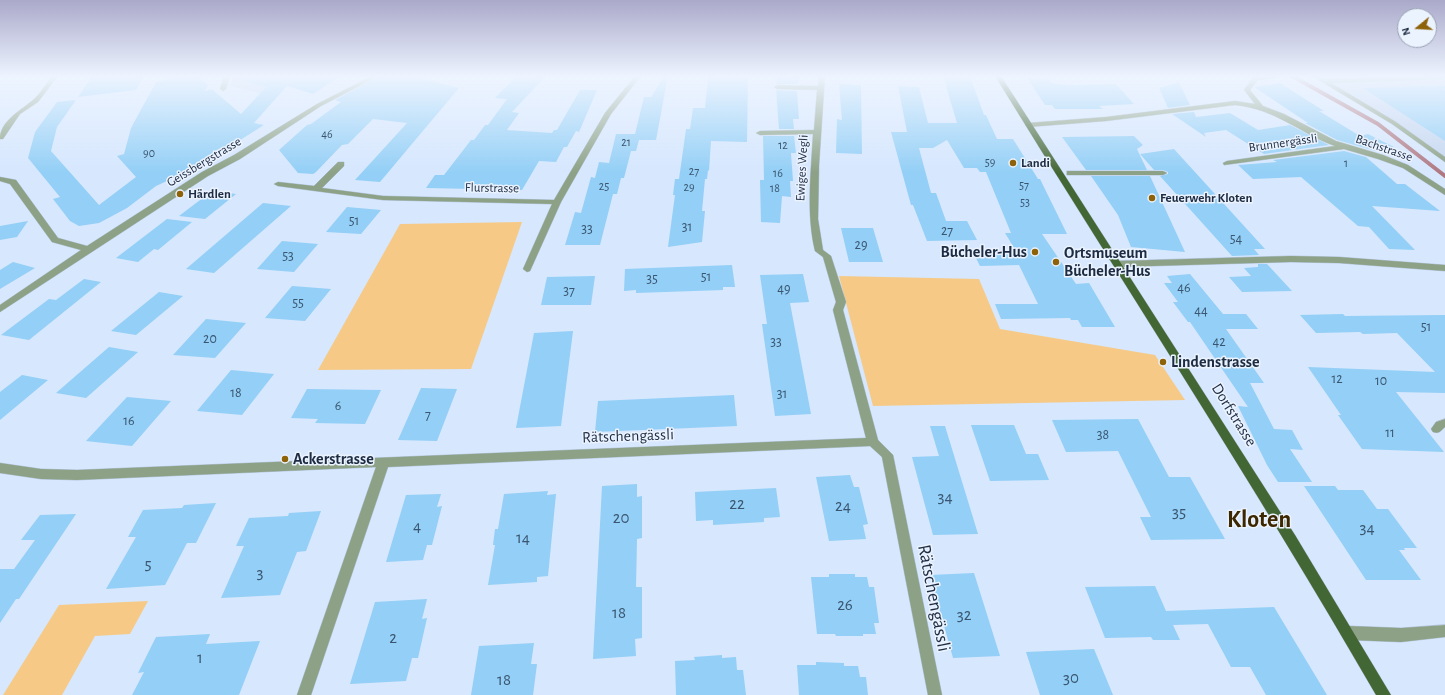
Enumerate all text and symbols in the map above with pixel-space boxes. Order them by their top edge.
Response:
north arrow [1397,8,1437,48]
text: N [1400,26,1412,37]
house number: 46 [321,127,333,141]
street label: Brunnergässli [1248,130,1318,156]
street label: Bachstrasse [1353,131,1415,165]
street label: Geissbergstrasse [164,134,244,190]
street label: Ewiges Wegli [792,134,812,202]
house number: 21 [621,135,631,149]
house number: 12 [778,138,788,152]
house number: 90 [143,146,155,160]
house number: 59 [985,155,995,169]
place label: Landi [1021,155,1050,171]
house number: 1 [1344,156,1348,170]
marker: Landi [1008,158,1018,168]
house number: 27 [689,164,699,178]
house number: 16 [773,166,783,180]
house number: 57 [1019,178,1029,192]
house number: 25 [599,179,609,193]
street label: Flurstrasse [465,180,519,196]
house number: 29 [683,180,695,194]
house number: 18 [770,181,780,195]
place label: Härdlen [188,186,231,202]
marker: Härdlen [175,189,185,199]
place label: Feuerwehr Kloten [1160,190,1252,206]
marker: Feuerwehr Kloten [1147,193,1157,203]
house number: 53 [1020,195,1030,209]
house number: 51 [349,213,359,229]
house number: 31 [682,219,692,235]
house number: 33 [581,221,593,237]
house number: 27 [941,223,953,239]
house number: 54 [1230,231,1242,247]
house number: 29 [855,237,867,253]
place label: Bücheler-Hus [941,242,1027,262]
place label: Ortsmuseum Bücheler-Hus [1064,243,1150,281]
marker: Bücheler-Hus [1030,247,1040,257]
house number: 53 [282,248,294,264]
marker: Ortsmuseum Bücheler-Hus [1051,257,1061,267]
house number: 51 [701,269,711,285]
house number: 35 [646,271,658,287]
house number: 46 [1177,280,1191,296]
house number: 49 [777,281,791,297]
house number: 37 [563,283,575,299]
house number: 55 [292,295,304,311]
house number: 44 [1194,303,1208,319]
house number: 51 [1421,319,1431,335]
house number: 20 [203,331,217,347]
house number: 33 [770,334,782,350]
house number: 42 [1212,334,1226,350]
place label: Lindenstrasse [1171,352,1259,372]
marker: Lindenstrasse [1158,357,1168,367]
house number: 12 [1331,371,1343,387]
house number: 10 [1375,373,1387,389]
street label: Dorfstrasse [1207,380,1261,450]
house number: 18 [230,385,242,401]
house number: 31 [777,386,787,402]
house number: 6 [335,398,341,414]
house number: 7 [425,407,431,423]
house number: 16 [123,413,135,429]
street label: Rätschengässli [582,425,674,447]
house number: 11 [1385,425,1395,441]
house number: 38 [1097,427,1109,443]
place label: Ackerstrasse [293,449,374,469]
marker: Ackerstrasse [280,454,290,464]
house number: 34 [937,487,953,507]
house number: 22 [729,494,745,514]
house number: 24 [835,496,851,516]
house number: 35 [1172,502,1186,522]
district label: Kloten [1227,506,1291,534]
house number: 20 [613,508,629,528]
house number: 4 [413,516,421,536]
house number: 34 [1359,518,1375,538]
house number: 14 [516,528,530,548]
street label: Rätschengässli [912,542,956,654]
house number: 5 [144,554,152,574]
house number: 3 [256,563,264,583]
house number: 26 [837,595,853,615]
house number: 18 [612,603,626,623]
house number: 32 [957,605,971,625]
house number: 2 [389,628,397,648]
house number: 1 [197,648,203,668]
house number: 30 [1063,668,1079,688]
house number: 18 [497,670,511,690]

